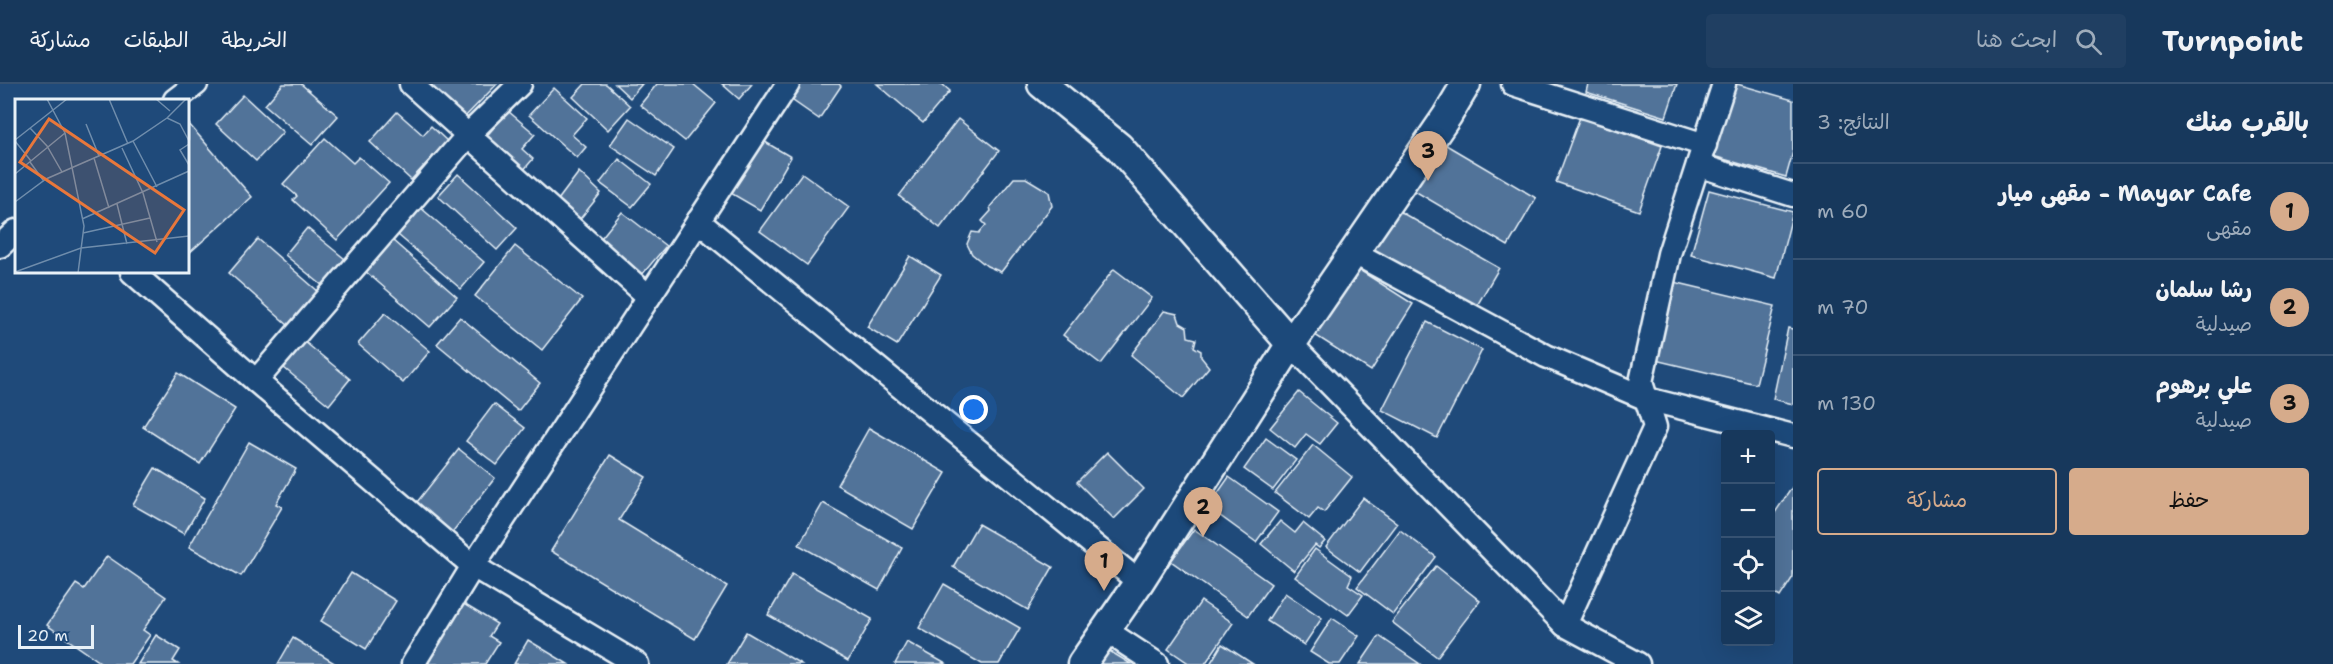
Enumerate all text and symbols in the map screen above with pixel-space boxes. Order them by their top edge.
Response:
search box [1706,14,2126,68]
text: Turnpoint [2162,22,2303,60]
text: ابحث هنا [1976,25,2057,54]
icon: search [2072,25,2105,58]
text: مشاركة [30,26,91,54]
text: الطبقات [124,26,189,54]
text: الخريطة [222,26,287,54]
inset map [15,99,189,273]
text: بالقرب منك [2186,104,2309,139]
text: النتائج: 3 [1817,109,1890,135]
pin: 3 [1408,132,1448,181]
text: Mayar Cafe - مقهى ميار [1999,179,2252,208]
text: 60 m [1817,198,1869,224]
text: 1 [2285,198,2294,224]
text: مقهى [2206,215,2252,241]
text: رشا سلمان [2155,275,2252,304]
text: 70 m [1817,294,1869,320]
text: 2 [2283,294,2297,320]
text: صيدلية [2196,311,2252,337]
text: علي برهوم [2156,371,2252,400]
text: 130 m [1817,390,1876,416]
text: 3 [2283,390,2297,416]
your location [959,395,988,424]
text: صيدلية [2196,407,2252,433]
map controls [1721,430,1775,646]
button: + [1721,430,1775,484]
button: مشاركة [1817,468,2057,535]
button: حفظ [2069,468,2309,535]
button: − [1721,484,1775,538]
pin: 2 [1184,488,1222,537]
button: locate [1721,538,1775,592]
pin: 1 [1084,542,1124,591]
button: layers [1721,592,1775,646]
scale bar [18,622,94,650]
text: 20 m [27,625,68,646]

